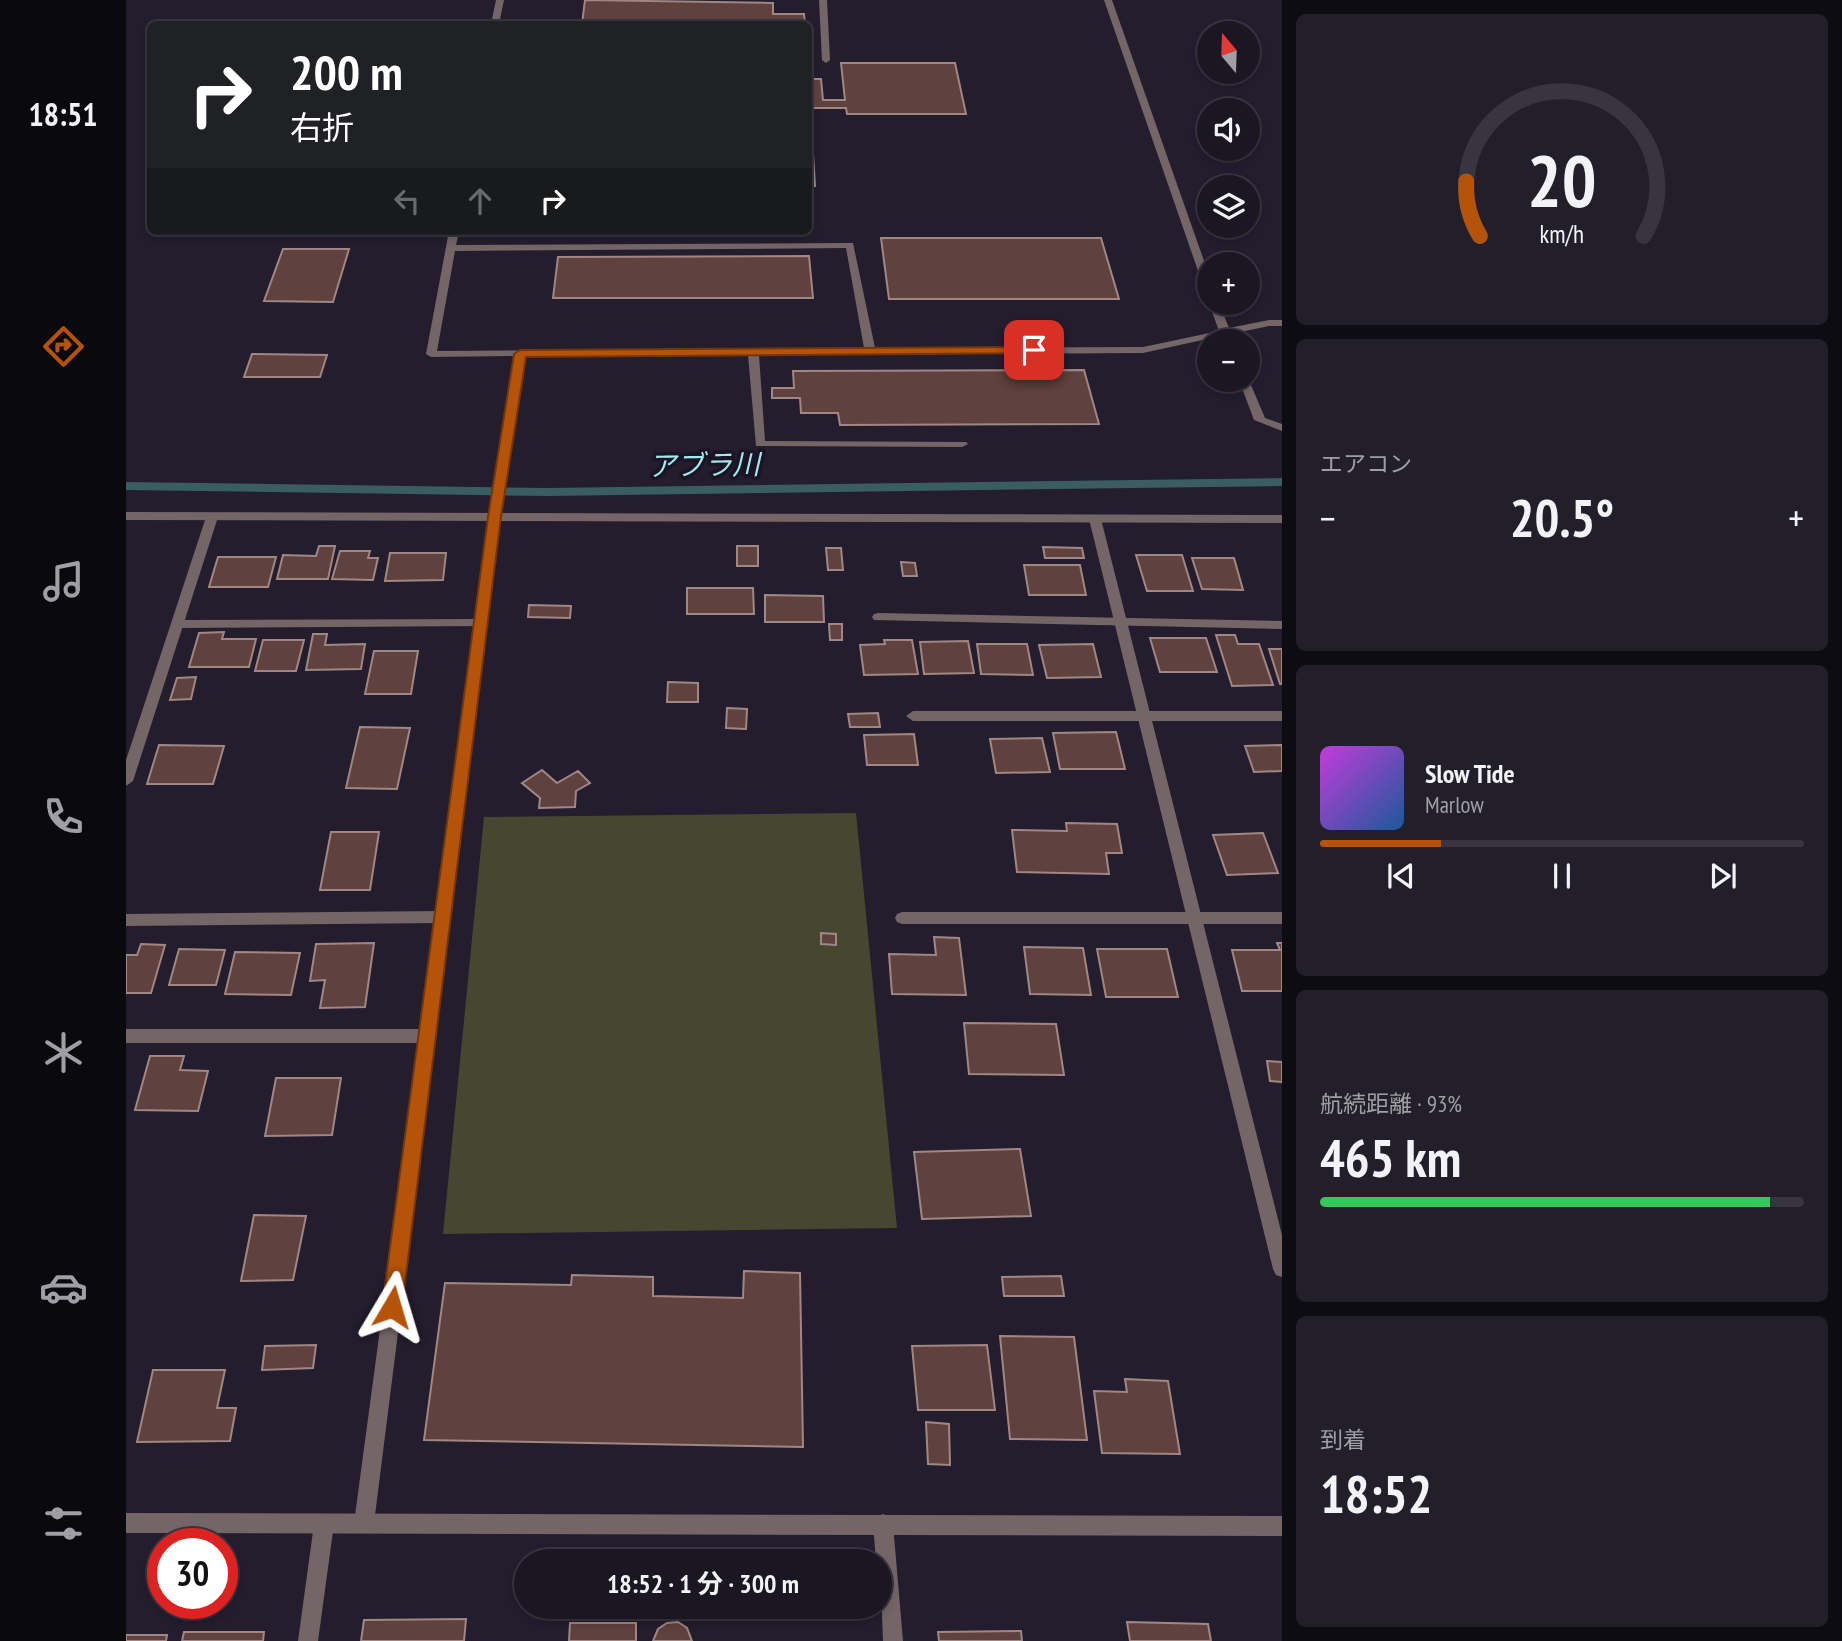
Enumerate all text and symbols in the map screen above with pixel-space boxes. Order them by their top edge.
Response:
north arrow [1197,21,1260,84]
map controls [1197,21,1260,392]
text: 200 m [290,40,403,104]
icon: right [175,49,266,140]
text: 18:51 [28,93,98,135]
button: sound [1197,98,1260,161]
text: 右折 [290,106,354,148]
text: 20 [1527,132,1597,226]
button: layers [1197,175,1260,238]
icon: left [388,182,426,220]
icon: ahead [461,182,499,220]
icon: right [534,182,572,220]
text: km/h [1540,218,1584,250]
button: + [1197,252,1260,315]
pin [1004,320,1064,380]
icon: directions [39,322,88,371]
button: − [1197,329,1260,392]
icon: arrive [1015,331,1053,369]
water label: アブラ川 [648,445,763,484]
text: エアコン [1320,449,1412,478]
text: 20.5° [1510,484,1614,551]
text: − [1320,493,1336,542]
text: + [1788,493,1804,542]
icon: music [39,557,88,606]
text: Slow Tide [1425,757,1515,790]
text: Marlow [1425,790,1484,819]
icon: phone [39,792,88,841]
icon: previous [1382,857,1420,895]
icon: pause [1543,857,1581,895]
icon: next [1704,857,1742,895]
icon: climate [39,1028,88,1077]
text: 航続距離 · 93% [1320,1089,1462,1118]
text: 465 km [1320,1124,1461,1191]
icon: car [39,1263,88,1312]
position arrow [355,1270,429,1344]
text: 到着 [1320,1425,1366,1454]
text: 18:52 [1320,1460,1432,1527]
icon: filters [39,1499,88,1548]
speed limit sign: 30 [147,1528,238,1619]
text: 18:52 · 1 分 · 300 m [607,1567,799,1600]

